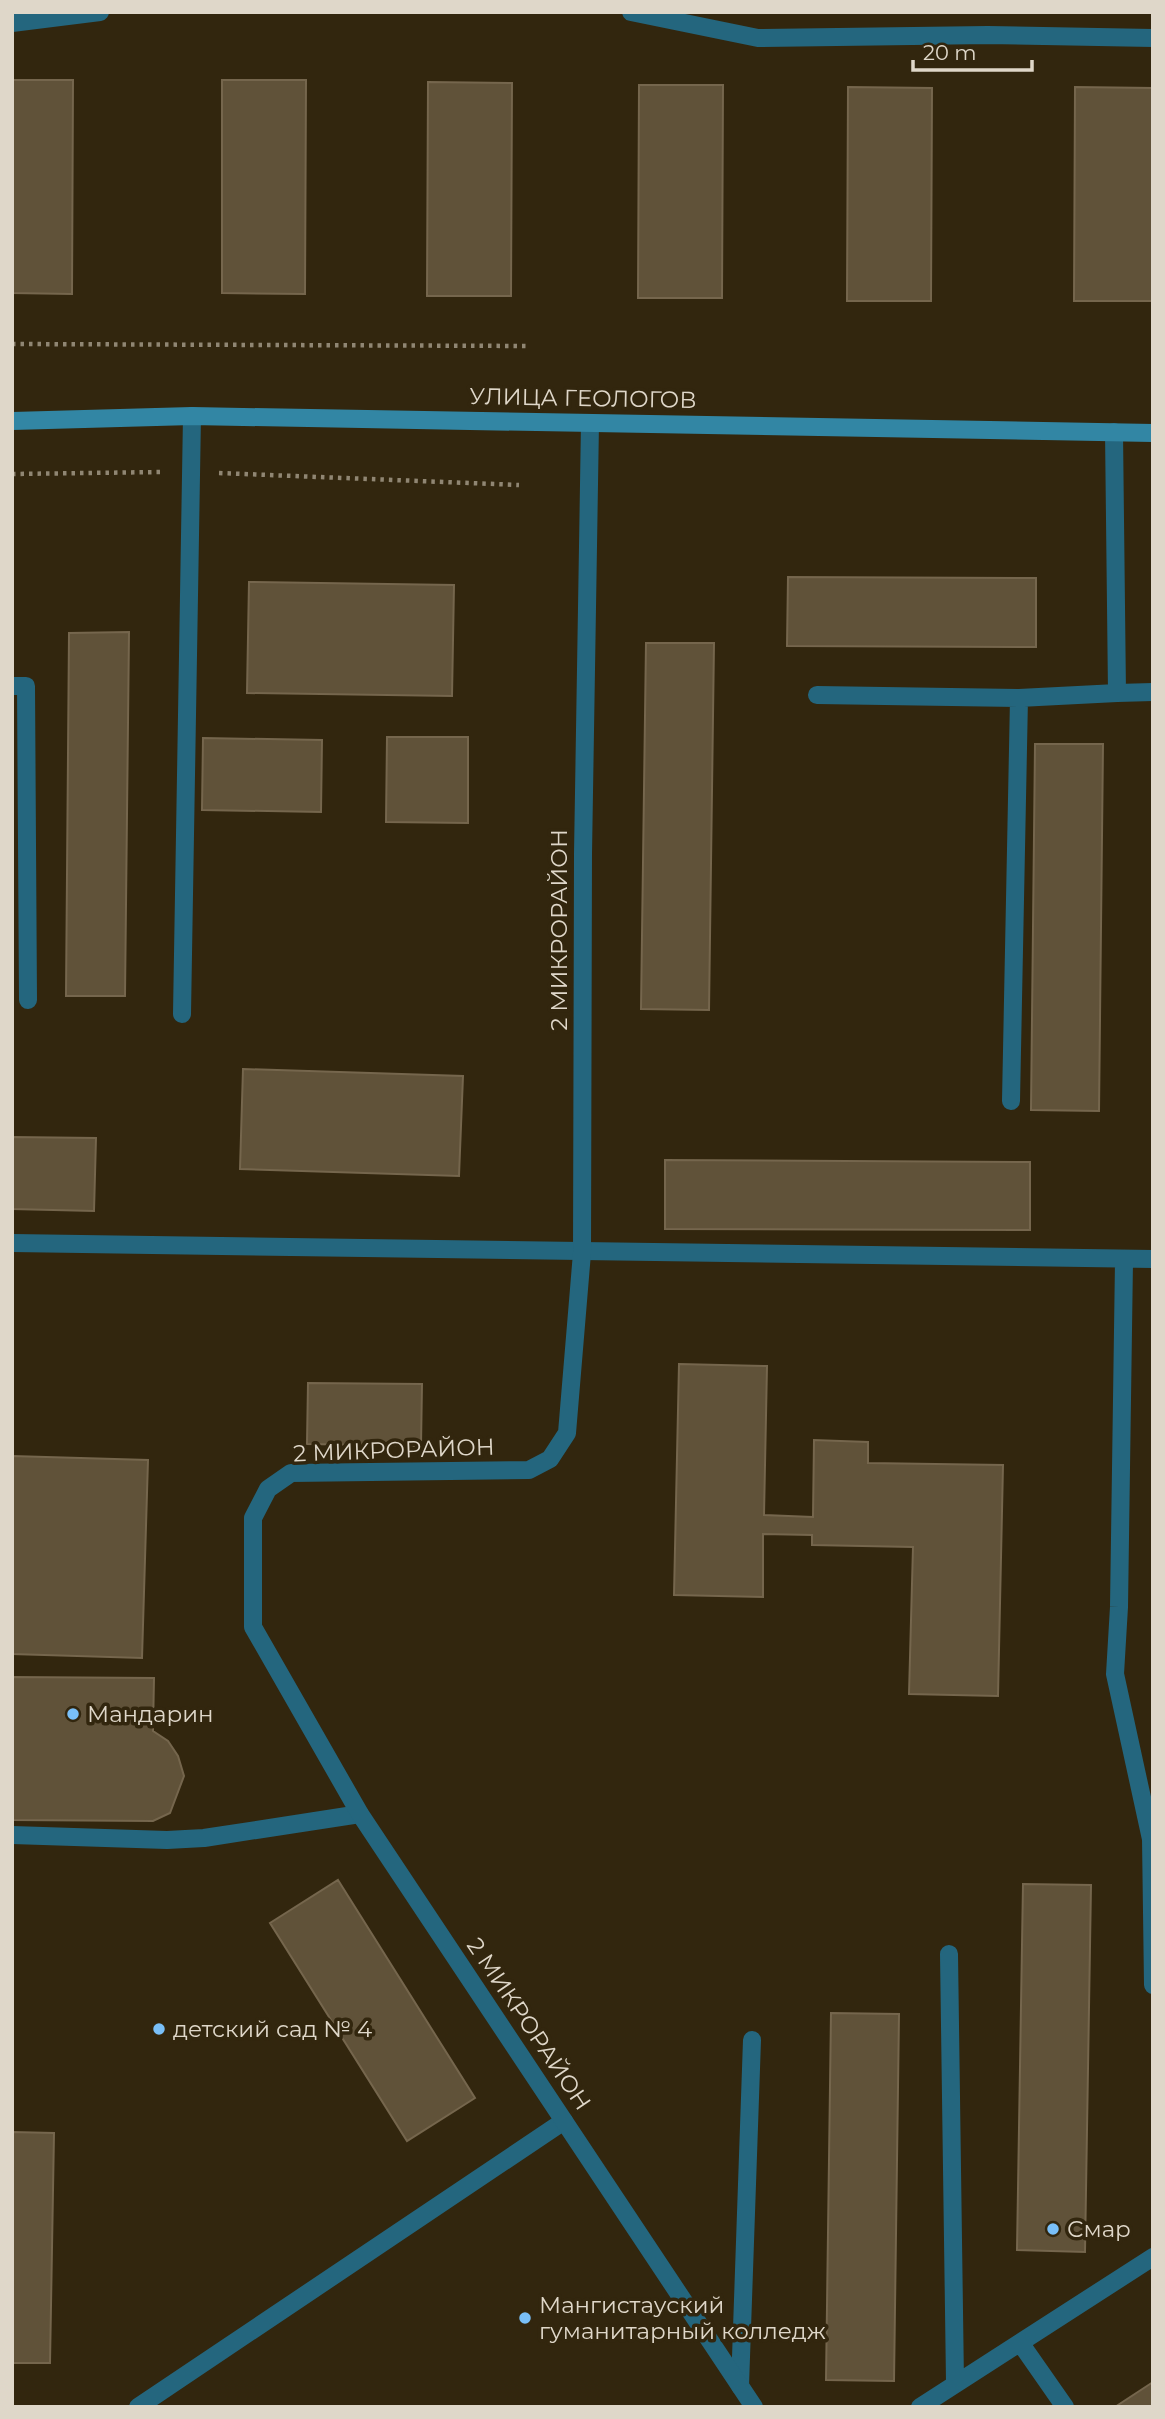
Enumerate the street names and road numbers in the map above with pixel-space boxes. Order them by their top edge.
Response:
street label: УЛИЦА ГЕОЛОГОВ [469,382,697,414]
street label: 2 МИКРОРАЙОН [545,829,573,1031]
street label: 2 МИКРОРАЙОН [293,1432,495,1468]
street label: 2 МИКРОРАЙОН [461,1933,597,2115]

